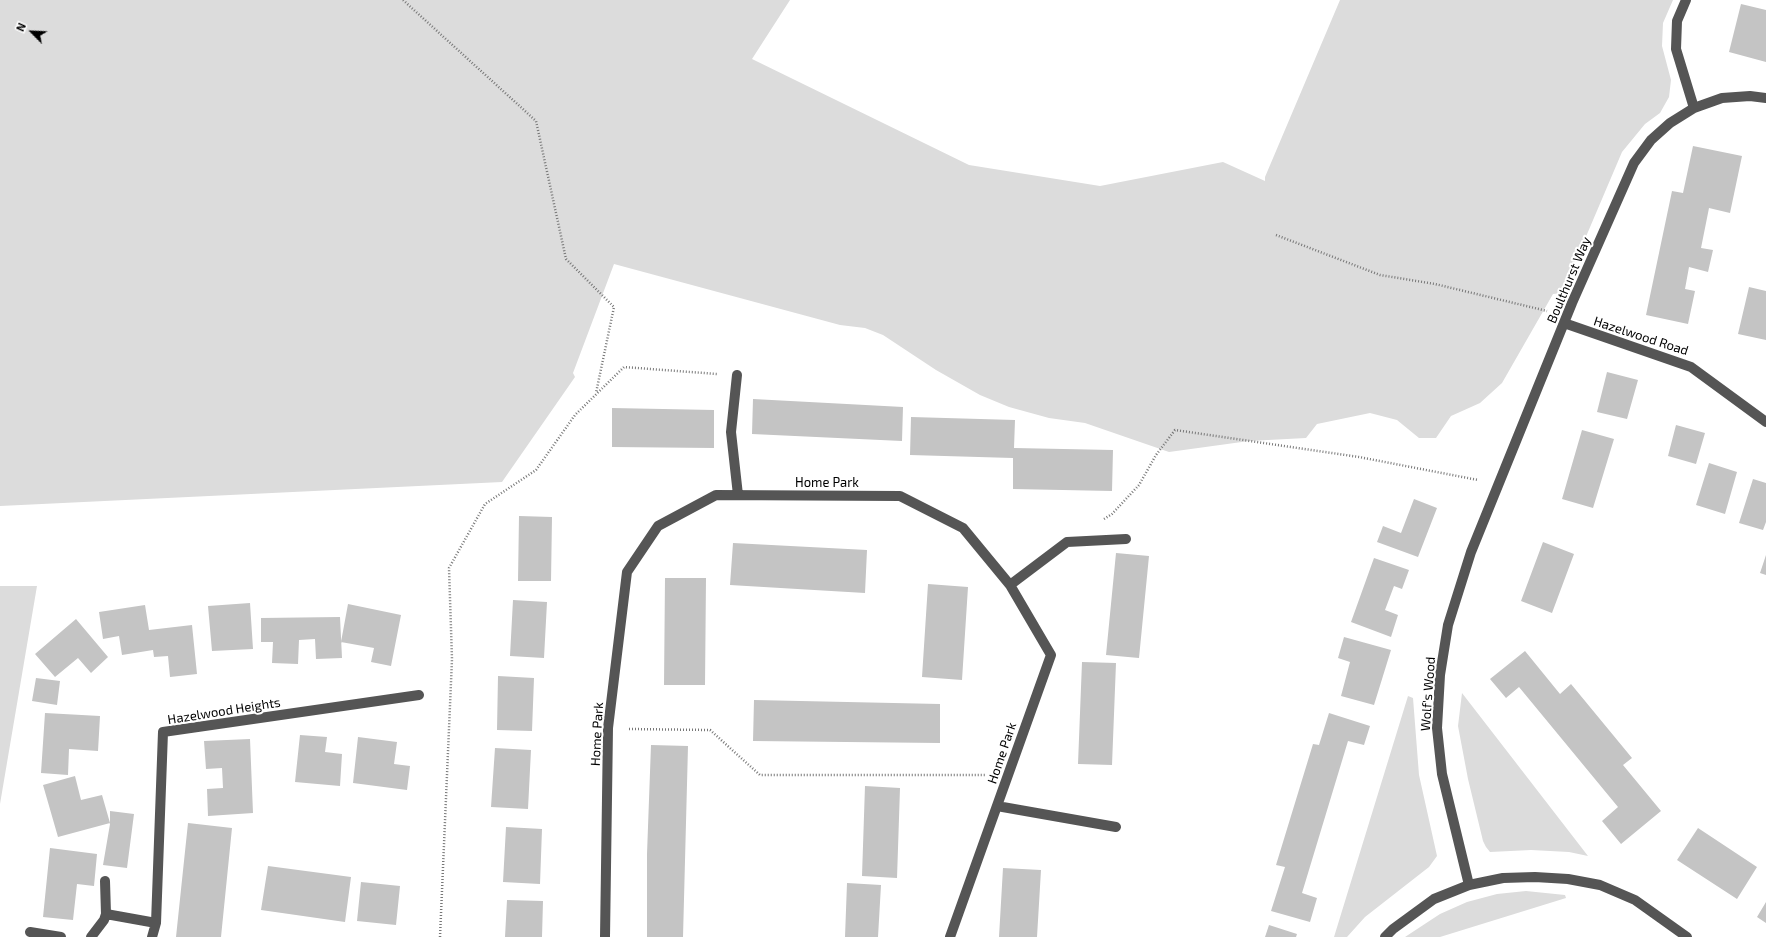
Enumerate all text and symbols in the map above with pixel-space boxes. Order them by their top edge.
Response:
north arrow [12,12,52,52]
text: N [13,21,28,33]
street label: Boulthurst Way [1544,234,1594,326]
street label: Hazelwood Road [1592,313,1690,359]
street label: Home Park [795,475,859,491]
street label: Wolf's Wood [1418,656,1438,732]
street label: Hazelwood Heights [166,694,282,728]
street label: Home Park [588,702,606,766]
street label: Home Park [984,720,1020,786]

